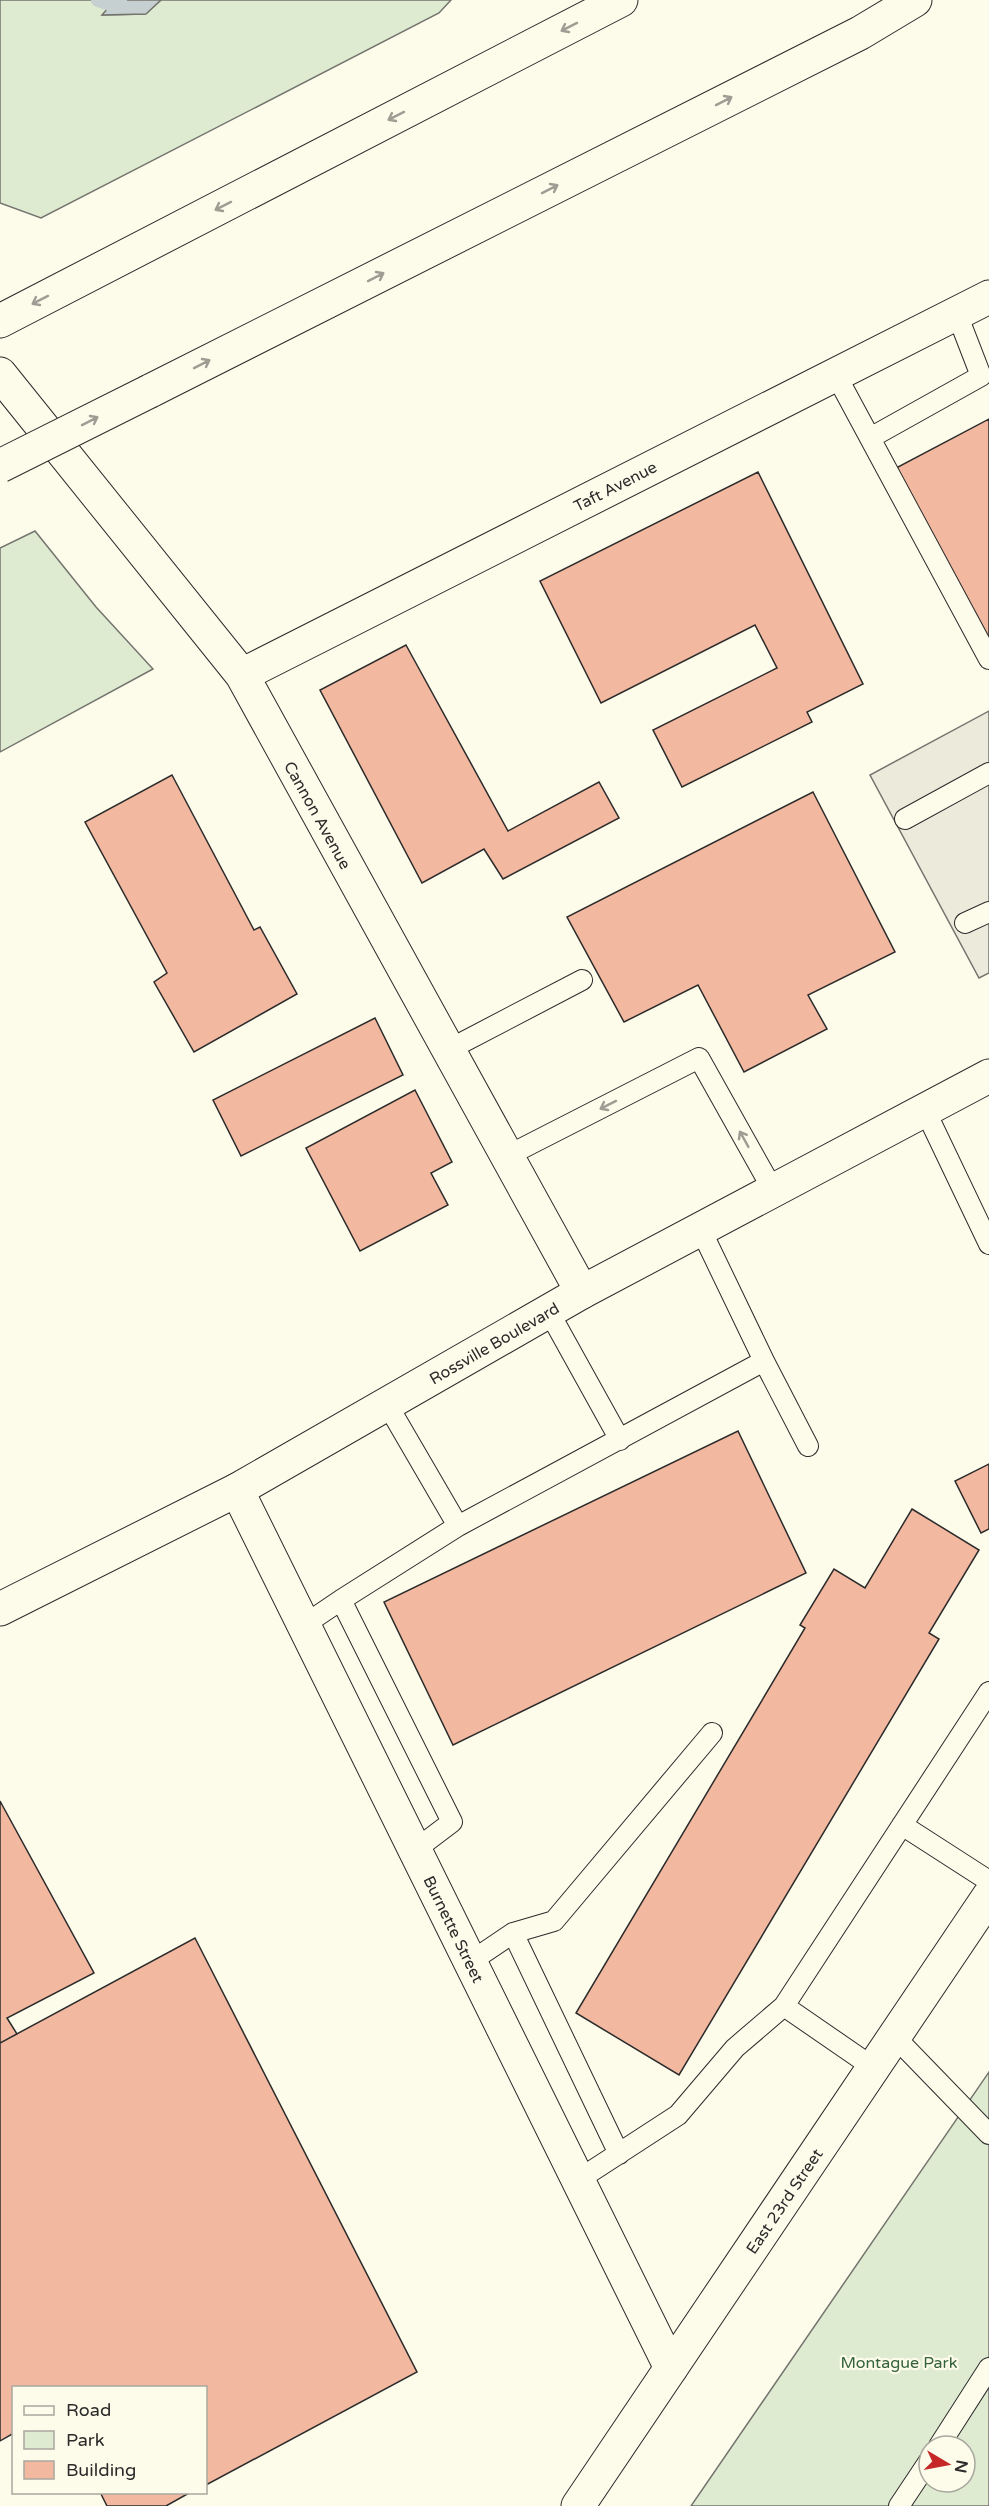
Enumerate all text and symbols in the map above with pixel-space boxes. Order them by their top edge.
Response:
one-way arrow [561,22,579,33]
one-way arrow [715,95,733,106]
one-way arrow [388,111,406,123]
one-way arrow [541,182,559,194]
one-way arrow [215,200,232,212]
one-way arrow [367,270,385,282]
one-way arrow [32,295,50,307]
one-way arrow [192,358,210,370]
one-way arrow [80,414,98,426]
street label: Taft Avenue [570,457,660,516]
street label: Cannon Avenue [279,758,355,873]
one-way arrow [599,1099,617,1111]
one-way arrow [738,1131,750,1148]
street label: Rossville Boulevard [426,1298,563,1389]
street label: Burnette Street [419,1873,488,1986]
street label: East 23rd Street [742,2145,827,2258]
park label: Montague Park [841,2353,958,2373]
legend [12,2386,207,2494]
text: Road [66,2399,111,2421]
text: Park [66,2429,105,2451]
north arrow [917,2434,977,2494]
text: N [950,2458,972,2474]
text: Building [66,2459,136,2481]

